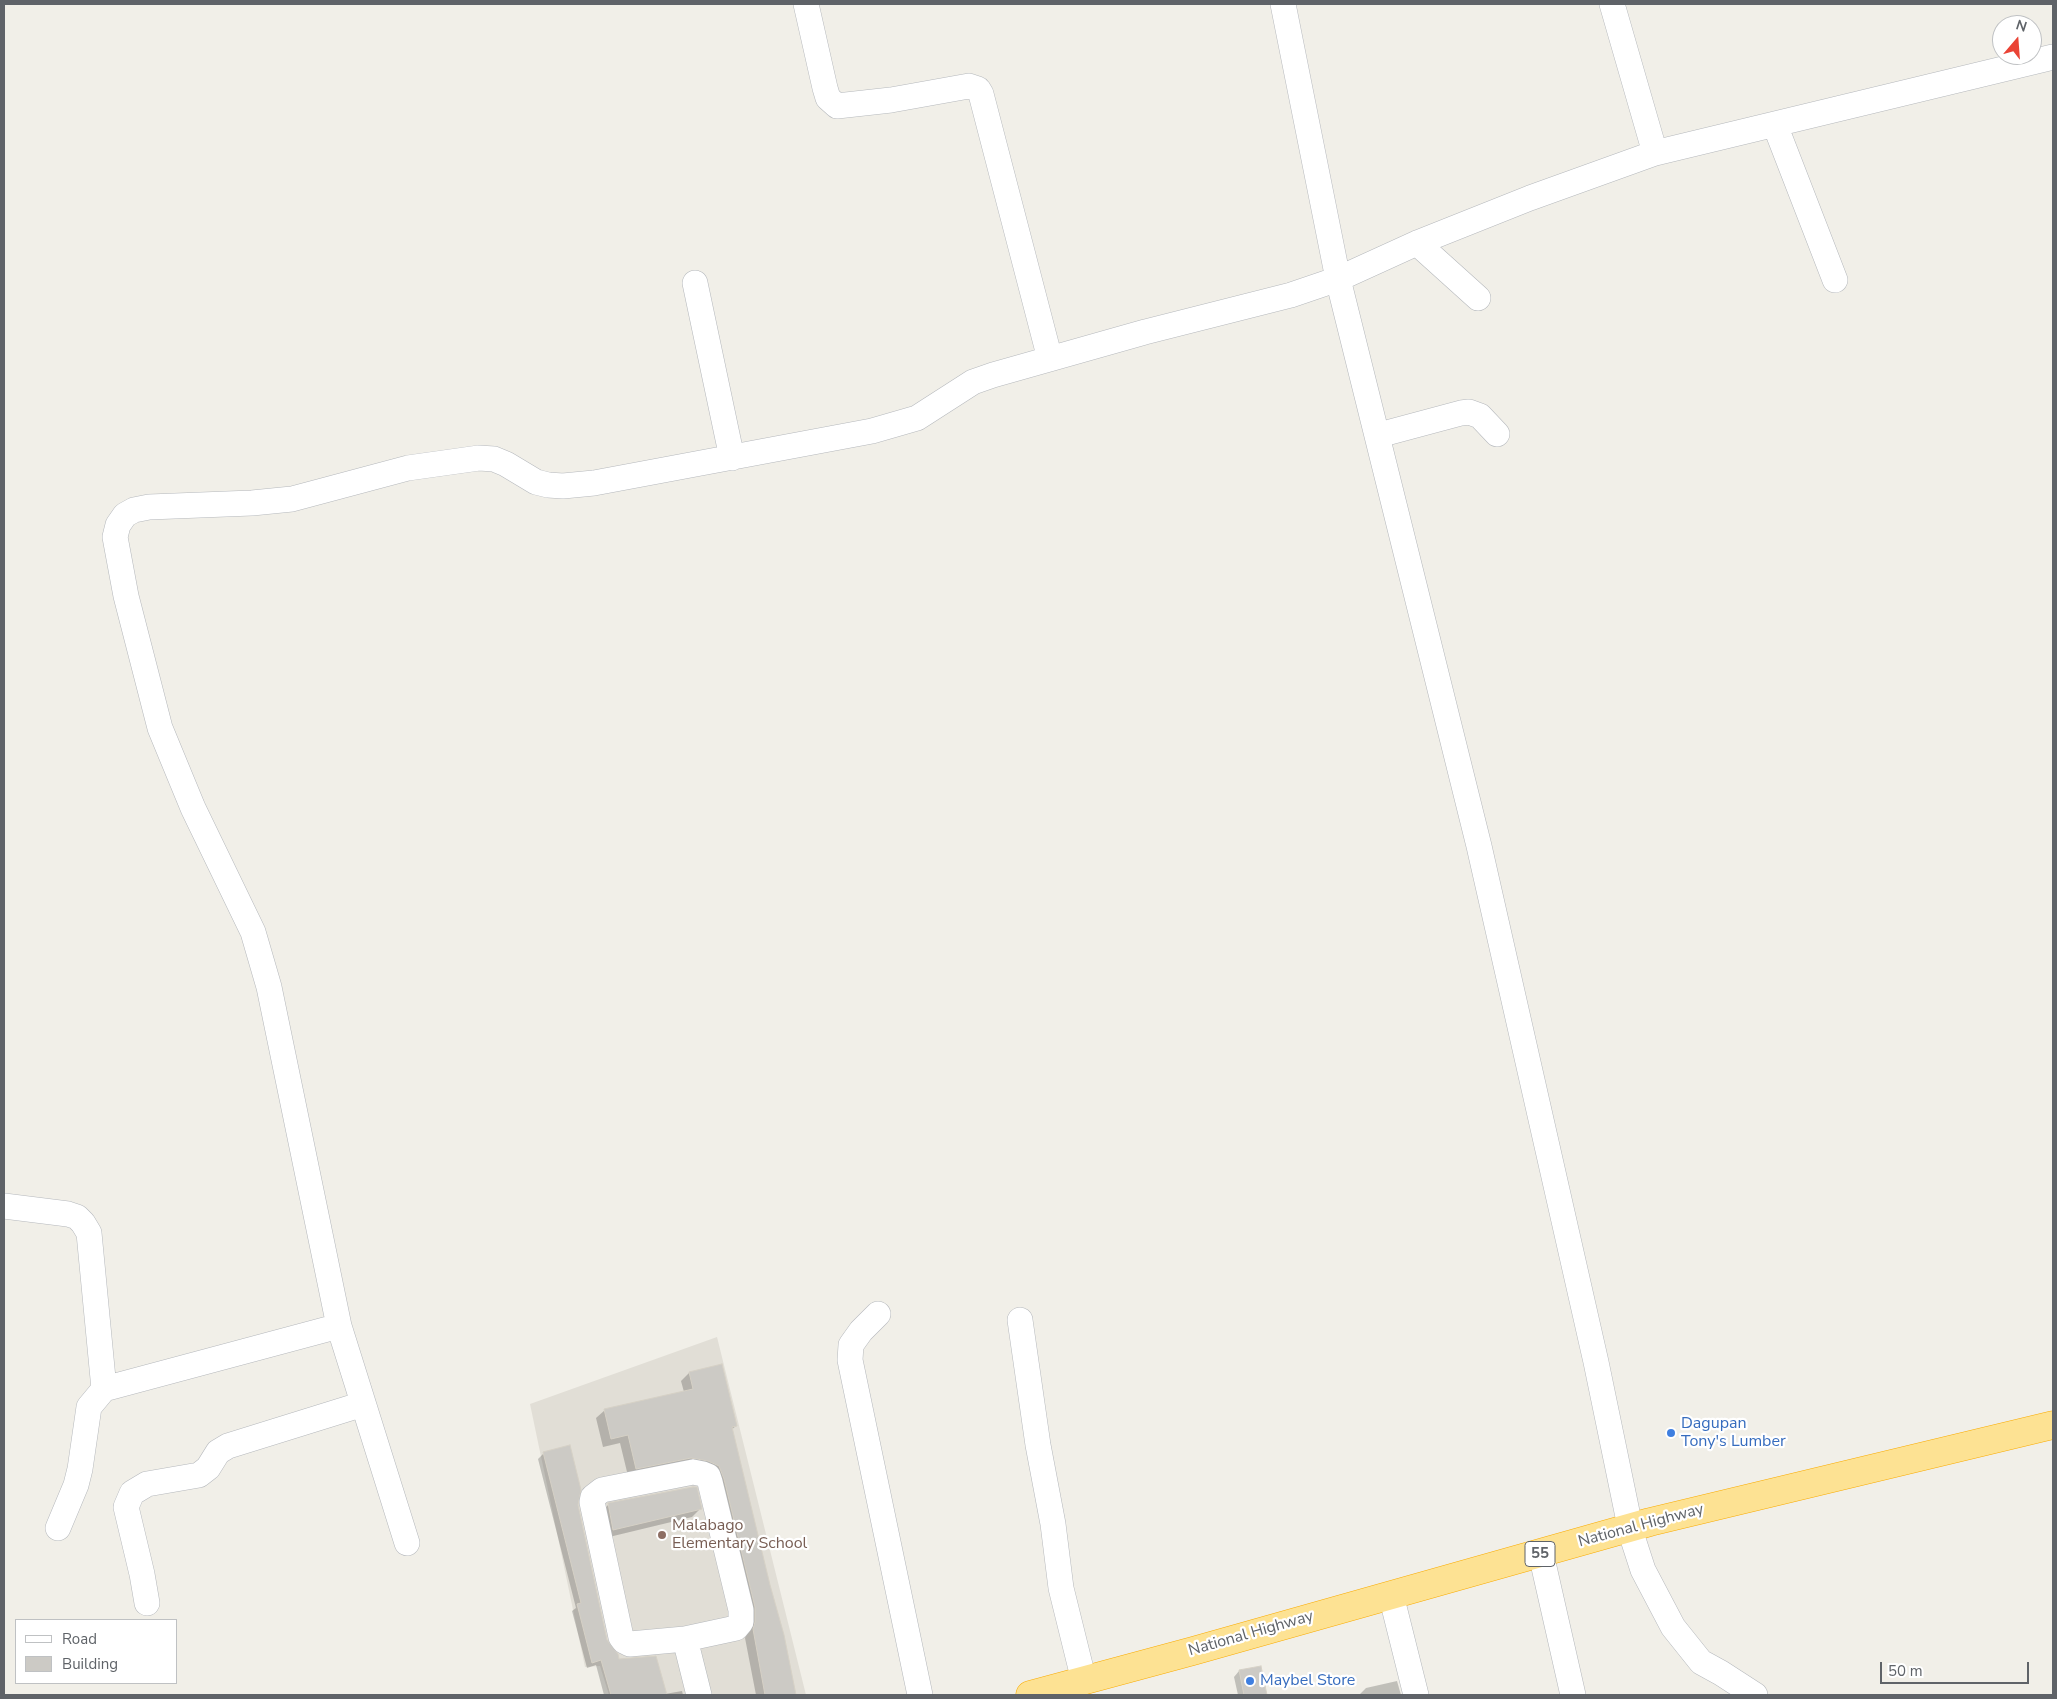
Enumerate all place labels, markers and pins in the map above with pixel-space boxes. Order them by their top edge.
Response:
place label: Dagupan Tony's Lumber [1681,1414,1786,1452]
marker: Dagupan Tony's Lumber [1665,1427,1677,1439]
place label: Malabago Elementary School [672,1516,807,1554]
marker: Malabago Elementary School [656,1529,668,1541]
place label: Maybel Store [1260,1671,1355,1691]
marker: Maybel Store [1244,1675,1256,1687]

